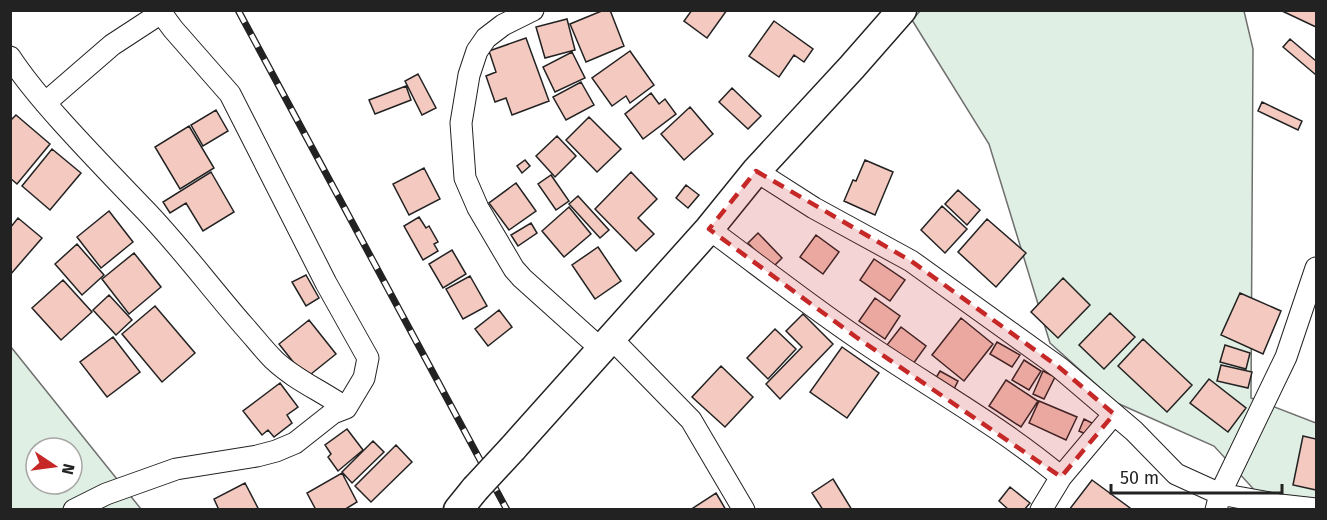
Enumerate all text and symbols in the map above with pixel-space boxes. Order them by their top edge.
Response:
north arrow [24,436,84,496]
scale bar [1111,457,1282,495]
text: N [58,462,79,477]
text: 50 m [1120,467,1159,489]

